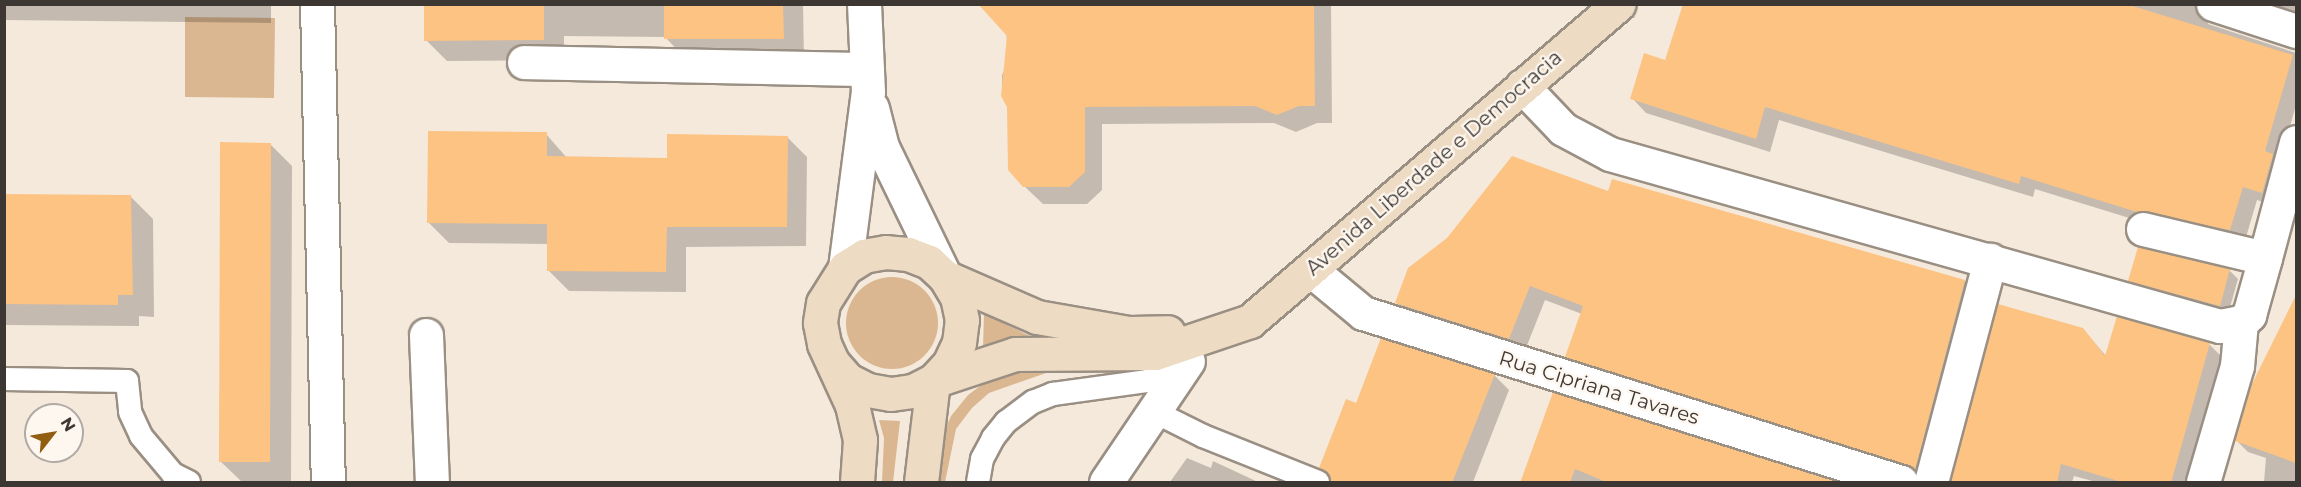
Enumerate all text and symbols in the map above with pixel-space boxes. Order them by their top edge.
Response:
street label: Avenida Liberdade e Democracia [1301,45,1567,281]
street label: Rua Cipriana Tavares [1496,346,1702,430]
north arrow [24,403,84,463]
text: N [57,414,80,435]

